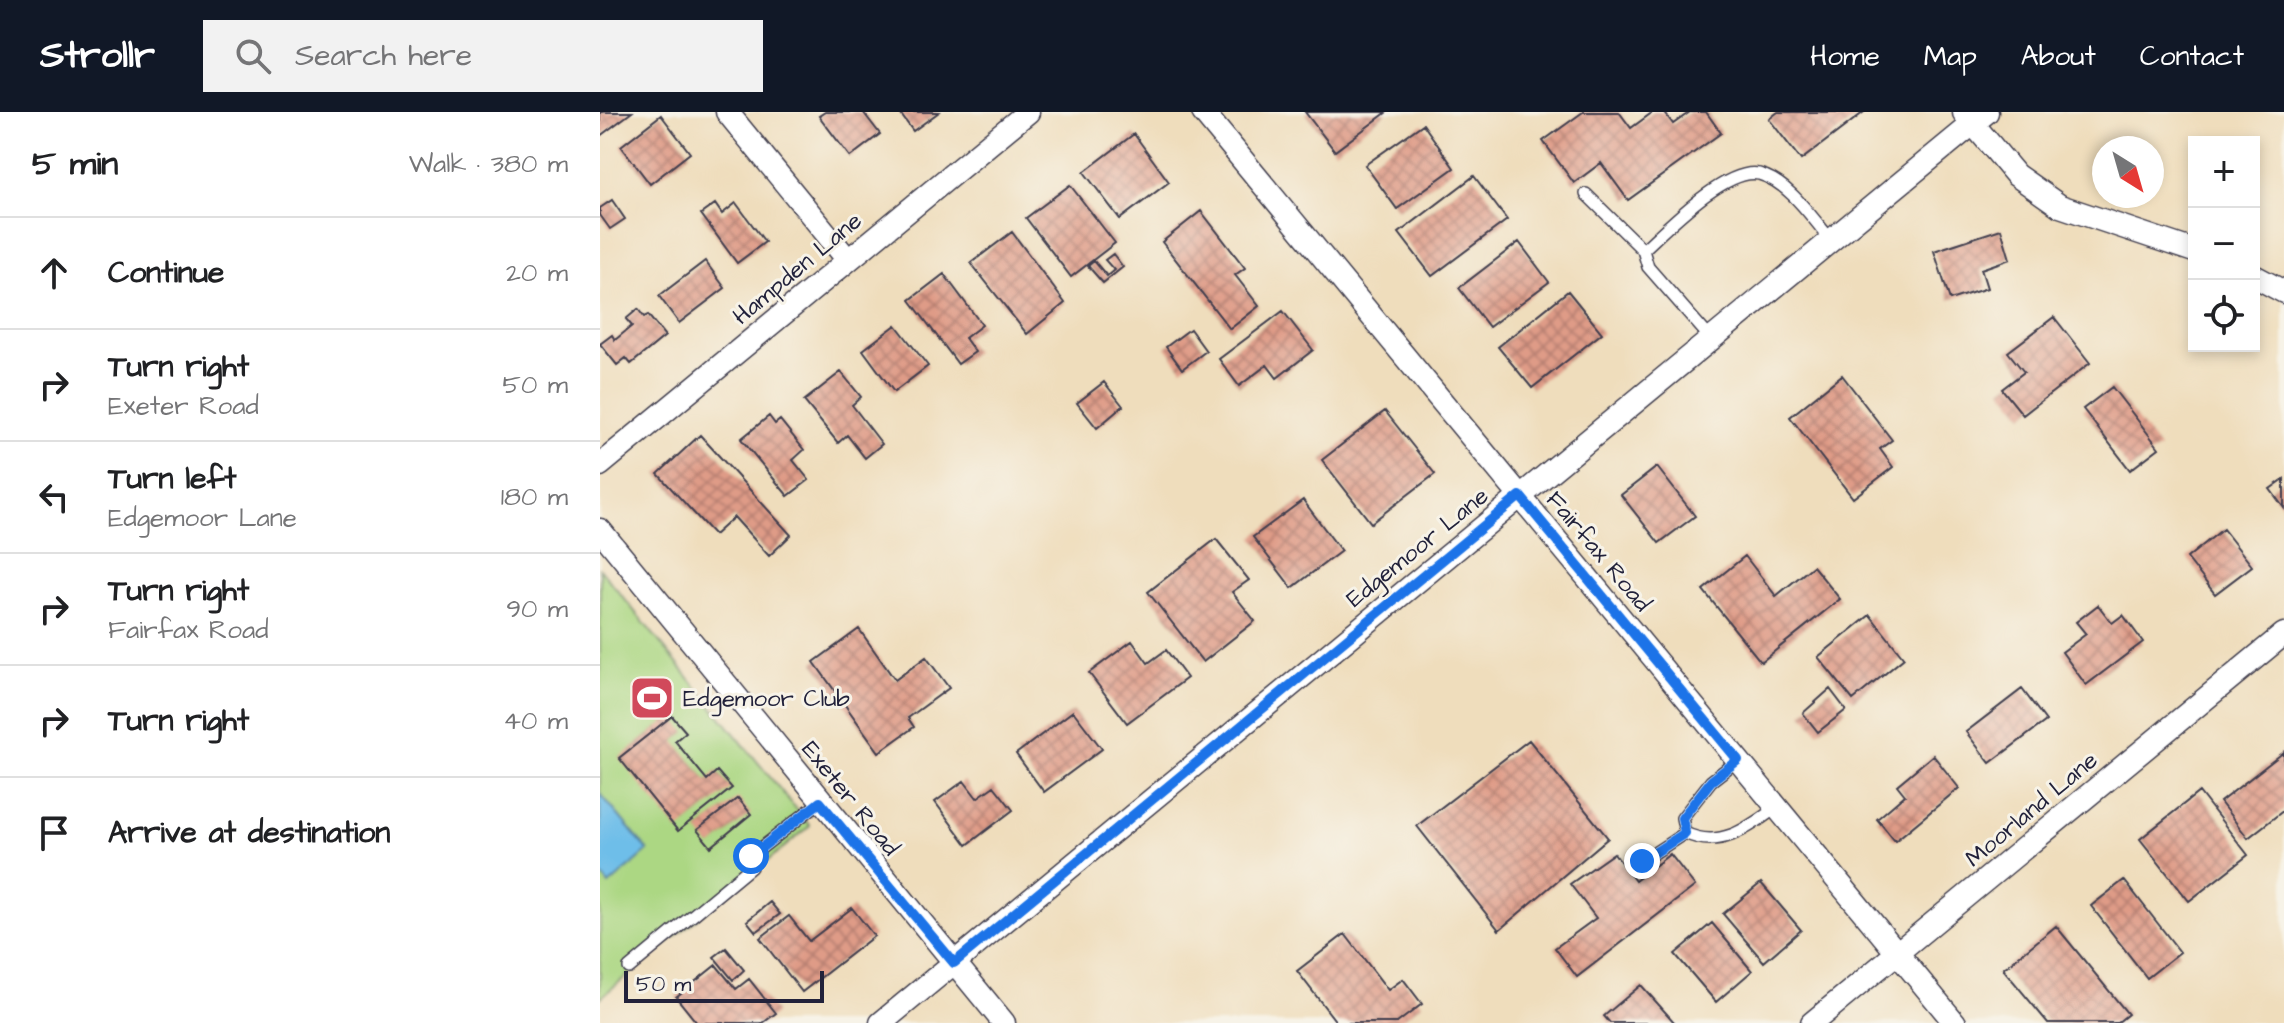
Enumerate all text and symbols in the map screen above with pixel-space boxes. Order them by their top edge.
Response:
search box [203,20,763,92]
text: Strollr [40,30,155,82]
icon: search [231,34,275,78]
text: Search here [295,35,472,77]
text: Home [1810,37,1880,76]
text: Map [1924,37,1977,76]
text: About [2021,37,2096,76]
text: Contact [2140,37,2244,76]
north arrow [2092,136,2164,208]
map controls [2188,136,2260,352]
button: + [2188,136,2260,208]
text: 5 min [32,140,118,188]
text: Walk · 380 m [409,146,568,182]
street label: Hampden Lane [726,204,870,333]
button: − [2188,208,2260,280]
icon: ahead [32,251,76,295]
text: Continue [108,252,224,294]
text: 20 m [506,255,568,291]
button: locate [2188,280,2260,352]
text: Turn right [108,346,249,388]
icon: right [32,363,76,407]
text: 50 m [503,367,568,403]
text: Exeter Road [108,388,259,424]
text: Turn left [108,458,236,500]
icon: left [32,475,76,519]
text: 180 m [501,479,568,515]
street label: Edgemoor Lane [1339,480,1497,617]
street label: Fairfax Road [1538,484,1659,619]
text: Edgemoor Lane [108,500,297,536]
text: Turn right [108,570,249,612]
icon: right [32,587,76,631]
text: 90 m [506,591,568,627]
text: Fairfax Road [108,612,269,648]
sports icon: Edgemoor Club [628,674,676,722]
place label: Edgemoor Club [683,682,850,717]
icon: right [32,699,76,743]
text: Turn right [108,700,249,742]
text: 40 m [503,703,568,739]
street label: Exeter Road [793,734,907,863]
street label: Moorland Lane [1958,744,2105,875]
icon: arrive [32,811,76,855]
text: Arrive at destination [108,812,390,854]
route start [733,838,769,874]
route end [1624,843,1660,879]
scale bar [624,967,824,1003]
text: 50 m [636,969,691,1000]

